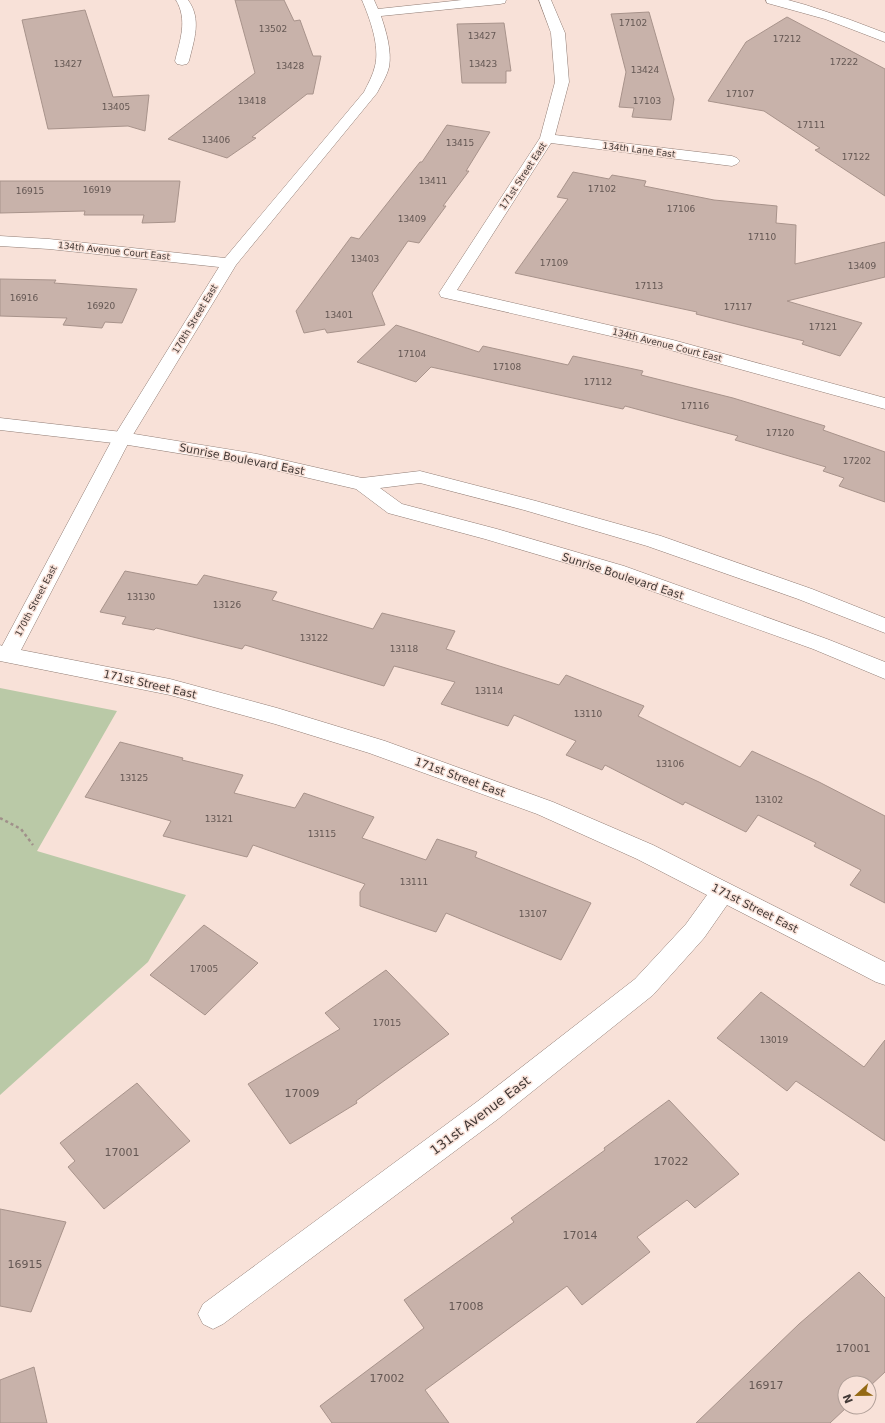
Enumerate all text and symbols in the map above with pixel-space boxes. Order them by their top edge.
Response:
house number: 17102 [619,18,647,28]
house number: 13502 [259,24,287,34]
house number: 13427 [468,31,496,41]
house number: 17212 [773,34,801,44]
house number: 17222 [830,57,858,67]
house number: 13427 [54,59,82,69]
house number: 13423 [469,59,497,69]
house number: 13428 [276,61,305,71]
house number: 13424 [631,65,660,75]
house number: 17107 [726,89,754,99]
house number: 13418 [238,96,267,106]
house number: 17103 [633,96,661,106]
house number: 13405 [102,102,130,112]
house number: 17111 [797,120,825,130]
house number: 13406 [202,135,231,145]
house number: 13415 [446,138,474,148]
street label: 171st Street East [498,140,549,211]
street label: 134th Lane East [602,141,676,159]
house number: 17122 [842,152,870,162]
house number: 13411 [419,176,447,186]
house number: 17102 [588,184,616,194]
house number: 16919 [83,185,112,195]
house number: 16915 [16,186,44,196]
house number: 17106 [667,204,696,214]
house number: 13409 [398,214,427,224]
house number: 17110 [748,232,777,242]
street label: 134th Avenue Court East [57,240,171,262]
house number: 13403 [351,254,379,264]
house number: 17109 [540,258,569,268]
house number: 13409 [848,261,877,271]
house number: 17113 [635,281,663,291]
street label: 170th Street East [170,282,220,355]
house number: 16916 [10,293,39,303]
house number: 16920 [87,301,116,311]
house number: 17117 [724,302,752,312]
house number: 13401 [325,310,353,320]
house number: 17121 [809,322,837,332]
street label: 134th Avenue Court East [611,327,723,364]
house number: 17104 [398,349,427,359]
house number: 17108 [493,362,522,372]
house number: 17112 [584,377,612,387]
house number: 17116 [681,401,710,411]
house number: 17120 [766,428,795,438]
street label: Sunrise Boulevard East [178,441,306,478]
house number: 17202 [843,456,871,466]
street label: Sunrise Boulevard East [560,551,686,603]
street label: 170th Street East [13,563,59,638]
house number: 13130 [127,592,156,602]
house number: 13126 [213,600,242,610]
house number: 13122 [300,633,328,643]
house number: 13118 [390,644,419,654]
street label: 171st Street East [102,667,198,702]
house number: 13114 [475,686,504,696]
house number: 13110 [574,709,603,719]
street label: 171st Street East [413,755,507,800]
house number: 13106 [656,759,685,769]
house number: 13125 [120,773,148,783]
house number: 13102 [755,795,783,805]
house number: 13121 [205,814,233,824]
house number: 13115 [308,829,336,839]
house number: 13111 [400,877,428,887]
street label: 171st Street East [709,881,801,936]
house number: 13107 [519,909,547,919]
house number: 17005 [190,964,218,974]
house number: 17015 [373,1018,401,1028]
house number: 13019 [760,1035,789,1045]
street label: 131st Avenue East [427,1073,533,1158]
house number: 17009 [285,1087,320,1100]
house number: 17001 [105,1146,140,1159]
house number: 17022 [654,1155,689,1168]
house number: 17014 [563,1229,598,1242]
house number: 16915 [8,1258,43,1271]
house number: 17008 [449,1300,484,1313]
house number: 17001 [836,1342,871,1355]
house number: 17002 [370,1372,405,1385]
north arrow [837,1375,877,1415]
house number: 16917 [749,1379,784,1392]
text: N [840,1392,856,1405]

